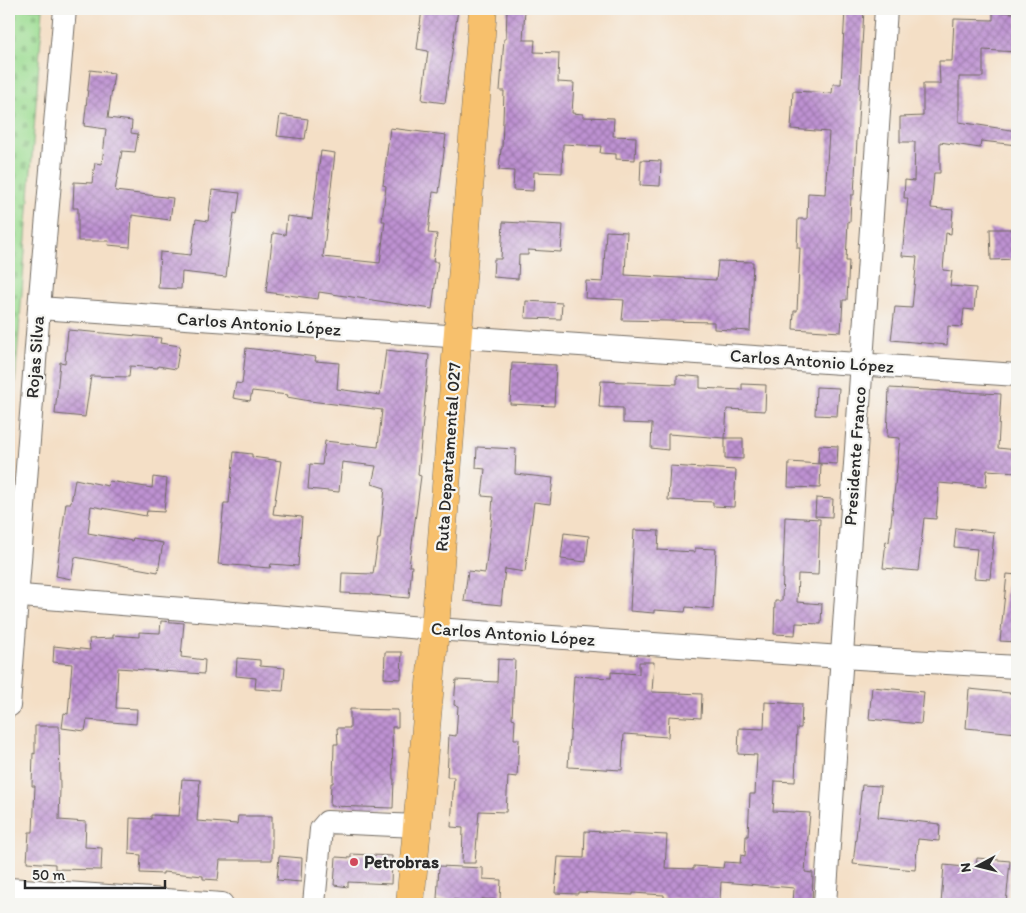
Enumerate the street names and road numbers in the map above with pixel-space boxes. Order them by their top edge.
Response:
street label: Carlos Antonio López [176,307,342,341]
street label: Rojas Silva [21,314,49,399]
street label: Carlos Antonio López [729,344,895,378]
street label: Ruta Departamental 027 [430,362,466,552]
street label: Presidente Franco [839,386,871,526]
street label: Carlos Antonio López [430,617,596,651]

